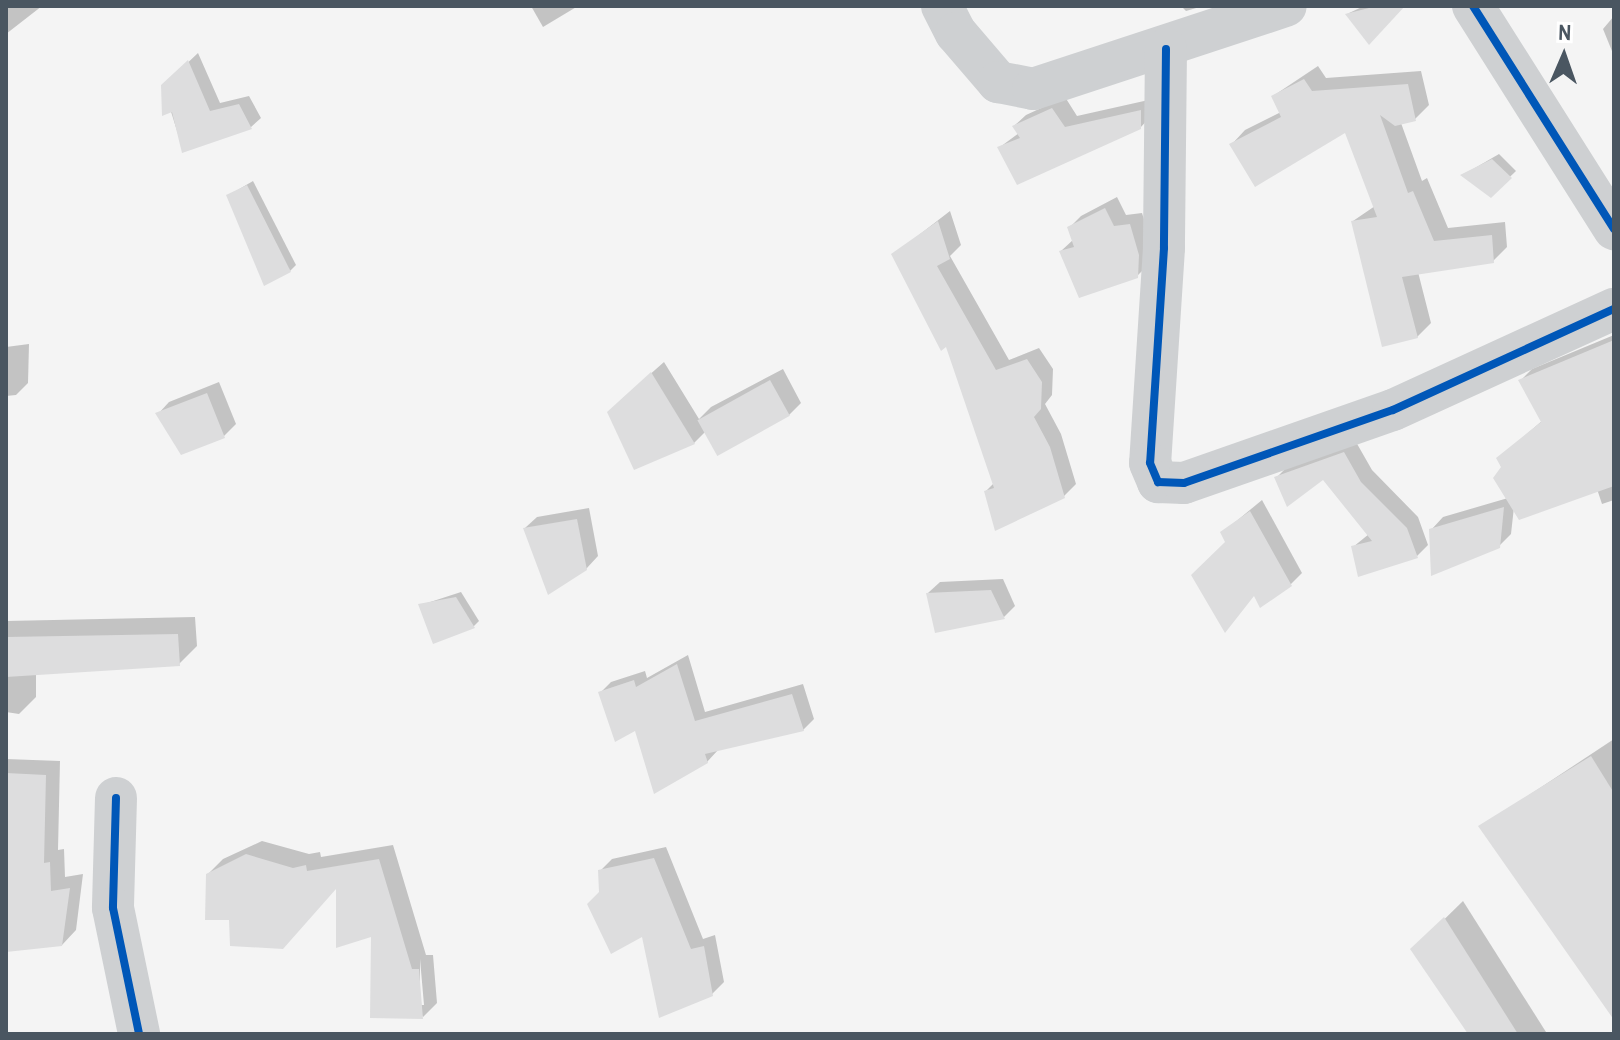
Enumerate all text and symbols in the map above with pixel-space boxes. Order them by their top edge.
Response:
north arrow [1524,16,1604,96]
text: N [1558,17,1572,47]

